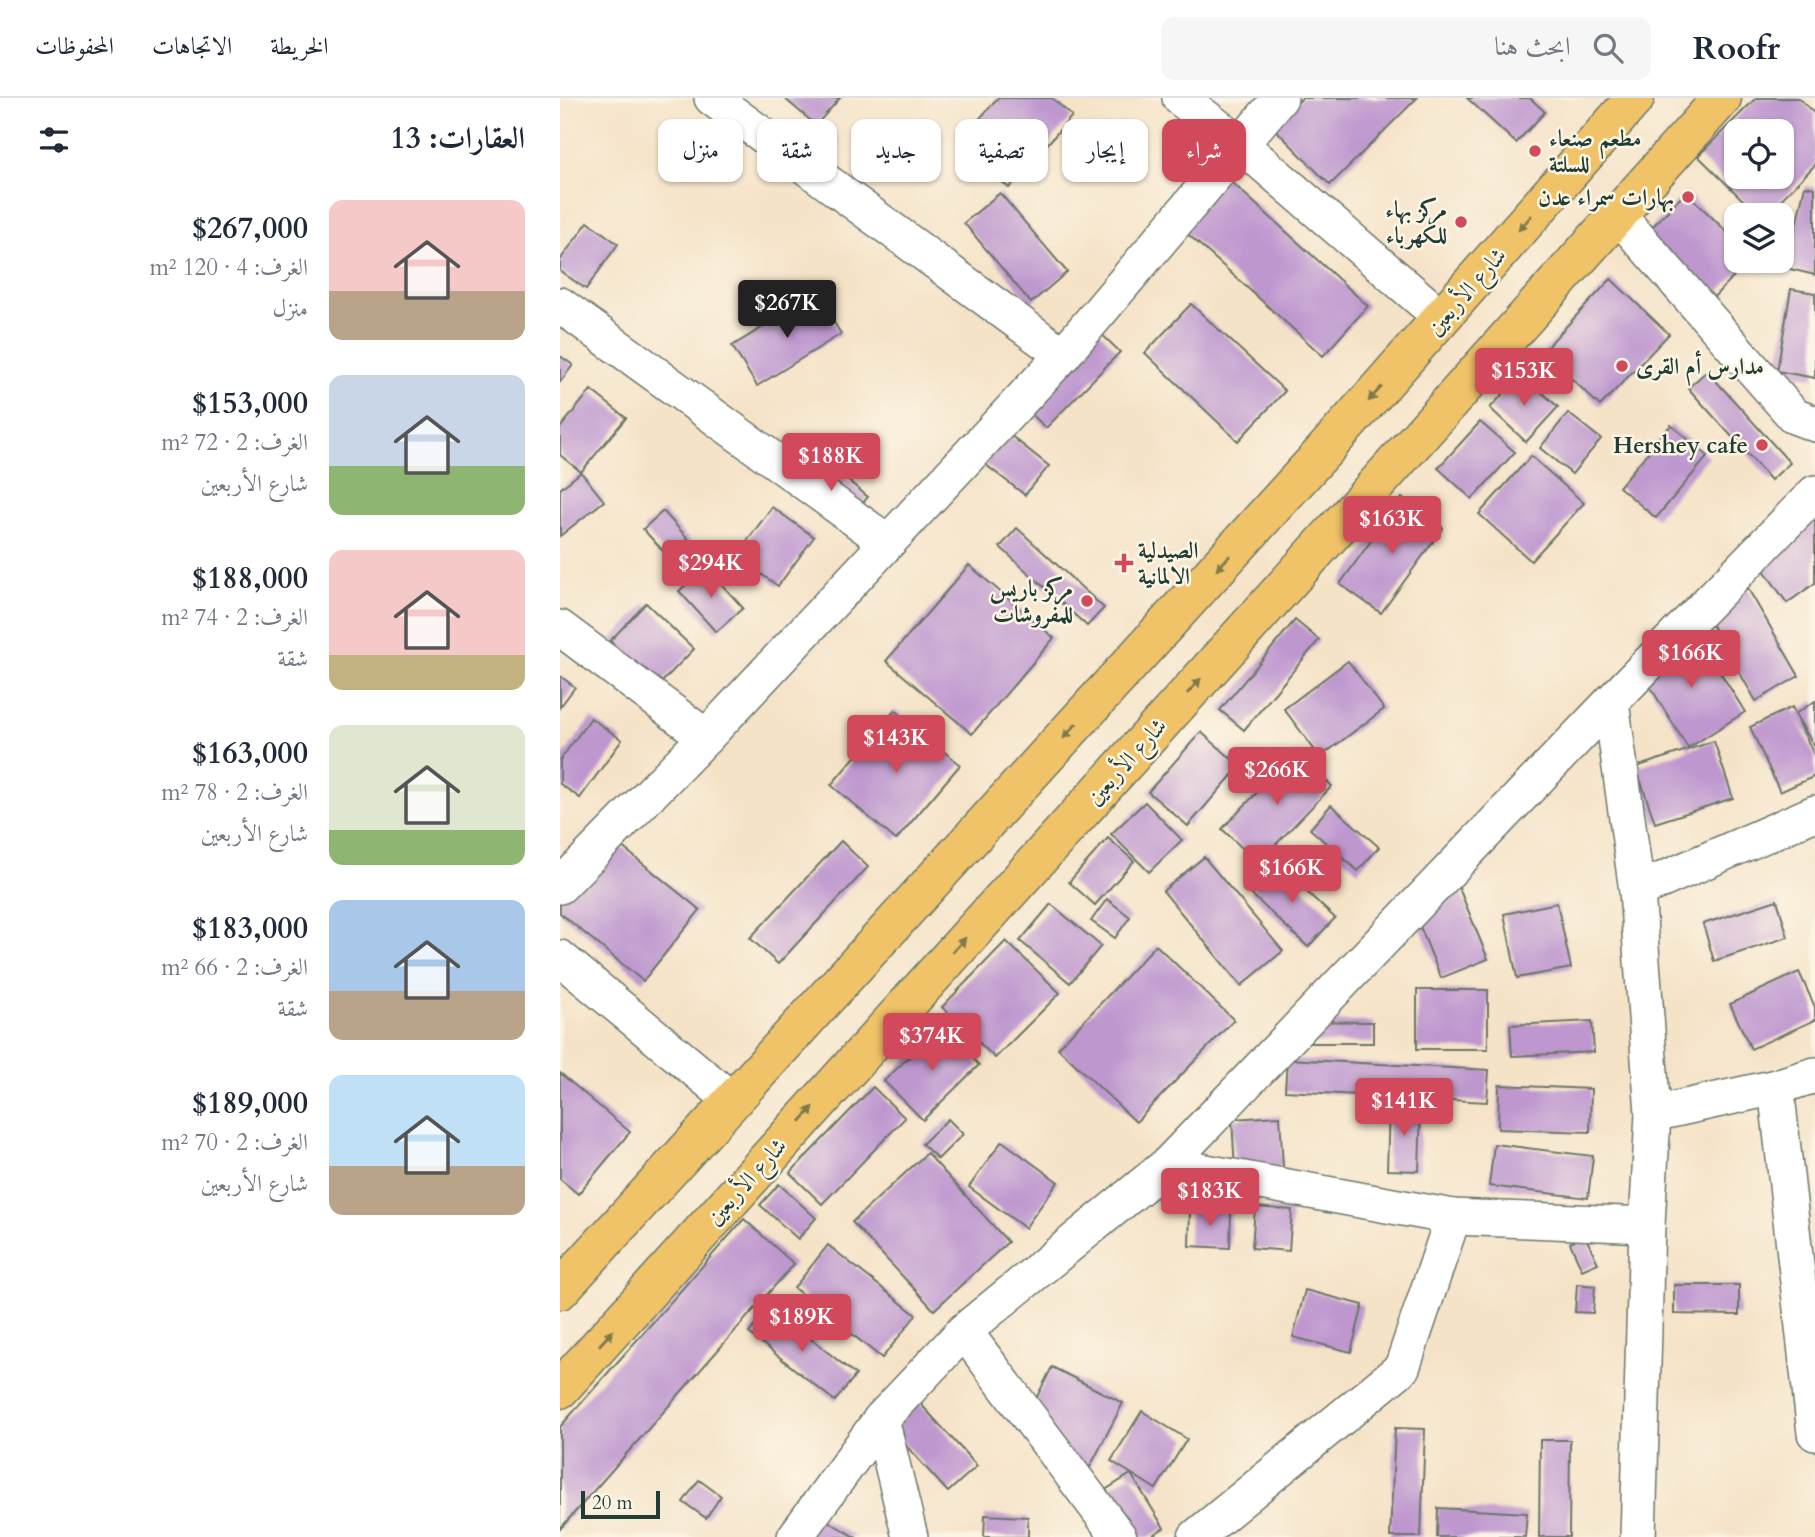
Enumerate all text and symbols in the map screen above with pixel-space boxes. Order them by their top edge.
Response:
search box [1161,17,1651,80]
text: Roofr [1693,26,1780,71]
text: ابحث هنا [1494,29,1571,64]
icon: search [1589,29,1627,67]
text: المحفوظات [35,30,114,63]
text: الاتجاهات [152,30,232,63]
text: الخريطة [270,30,329,63]
text: العقارات: 13 [390,118,525,159]
chip: منزل [658,119,743,182]
chip: شقة [757,119,837,182]
chip: جديد [851,119,941,182]
chip: تصفية [955,119,1048,182]
chip: إيجار [1062,119,1148,182]
chip: شراء [1162,119,1246,182]
map controls [1724,119,1794,273]
button: locate [1724,119,1794,189]
icon: filters [35,121,73,159]
place label: مطعم صنعاء للسلتة [1549,123,1641,180]
marker: مطعم صنعاء للسلتة [1527,143,1543,159]
place label: بهارات سمراء عدن [1538,182,1674,213]
marker: بهارات سمراء عدن [1680,189,1696,205]
place label: مركز بهاء للكهرباء [1385,194,1447,251]
button: layers [1724,203,1794,273]
text: $267,000 [192,208,308,249]
marker: مركز بهاء للكهرباء [1453,214,1469,230]
one-way arrow [1517,214,1533,232]
icon: home [385,228,469,312]
street label: شارع الأربعين [1419,240,1516,345]
text: الغرف: 4 · 120 m² [149,252,308,283]
pin: $267K [738,280,836,340]
text: $267K [754,287,820,318]
text: منزل [273,293,308,324]
pin: $153K [1475,348,1573,408]
place label: مدارس أم القرى [1636,350,1764,387]
text: $153K [1491,355,1557,386]
marker: مدارس أم القرى [1614,358,1630,374]
text: $153,000 [192,383,308,424]
one-way arrow [1368,385,1383,402]
icon: home [385,403,469,487]
text: الغرف: 2 · 72 m² [161,427,308,458]
place label: Hershey cafe [1613,430,1748,461]
pin: $188K [782,434,880,493]
marker: Hershey cafe [1754,437,1770,453]
text: $188K [798,440,864,471]
text: شارع الأربعين [201,468,308,499]
pin: $163K [1343,496,1441,556]
text: $163K [1359,503,1425,534]
place label: الصيدلية الالمانية [1138,535,1198,592]
pin: $294K [662,540,760,600]
text: $294K [678,547,744,578]
one-way arrow [1215,554,1231,571]
marker: الصيدلية الالمانية [1116,555,1132,571]
text: $188,000 [192,558,308,599]
place label: مركز باريس للمفروشات [990,573,1073,630]
icon: home [385,578,469,662]
marker: مركز باريس للمفروشات [1079,593,1095,609]
text: الغرف: 2 · 74 m² [161,602,308,633]
pin: $166K [1642,630,1740,690]
text: $166K [1658,637,1724,668]
text: شقة [278,643,308,674]
one-way arrow [1186,677,1201,694]
street label: شارع الأربعين [1078,710,1177,814]
pin: $143K [847,716,945,775]
text: $143K [863,722,929,753]
one-way arrow [1062,722,1078,739]
text: $163,000 [192,733,308,774]
pin: $266K [1228,748,1326,807]
icon: home [385,753,469,837]
text: $266K [1244,754,1310,785]
text: الغرف: 2 · 78 m² [161,777,308,808]
text: شارع الأربعين [201,818,308,849]
pin: $166K [1243,846,1341,905]
text: $166K [1259,852,1325,883]
text: $183,000 [192,908,308,949]
icon: home [385,928,469,1012]
one-way arrow [951,936,967,954]
text: الغرف: 2 · 66 m² [161,952,308,983]
text: شقة [278,993,308,1024]
pin: $374K [883,1014,981,1073]
text: $374K [899,1020,965,1051]
pin: $141K [1355,1079,1453,1138]
text: $189,000 [192,1083,308,1124]
text: $141K [1371,1085,1437,1116]
icon: home [385,1103,469,1187]
one-way arrow [799,1105,815,1123]
text: الغرف: 2 · 70 m² [161,1127,308,1158]
street label: شارع الأربعين [698,1130,797,1234]
text: شارع الأربعين [201,1168,308,1199]
pin: $183K [1161,1168,1259,1228]
text: $183K [1177,1175,1243,1206]
pin: $189K [753,1294,851,1354]
text: $189K [769,1301,835,1332]
one-way arrow [597,1330,613,1347]
scale bar [581,1488,660,1520]
text: 20 m [592,1490,633,1516]

